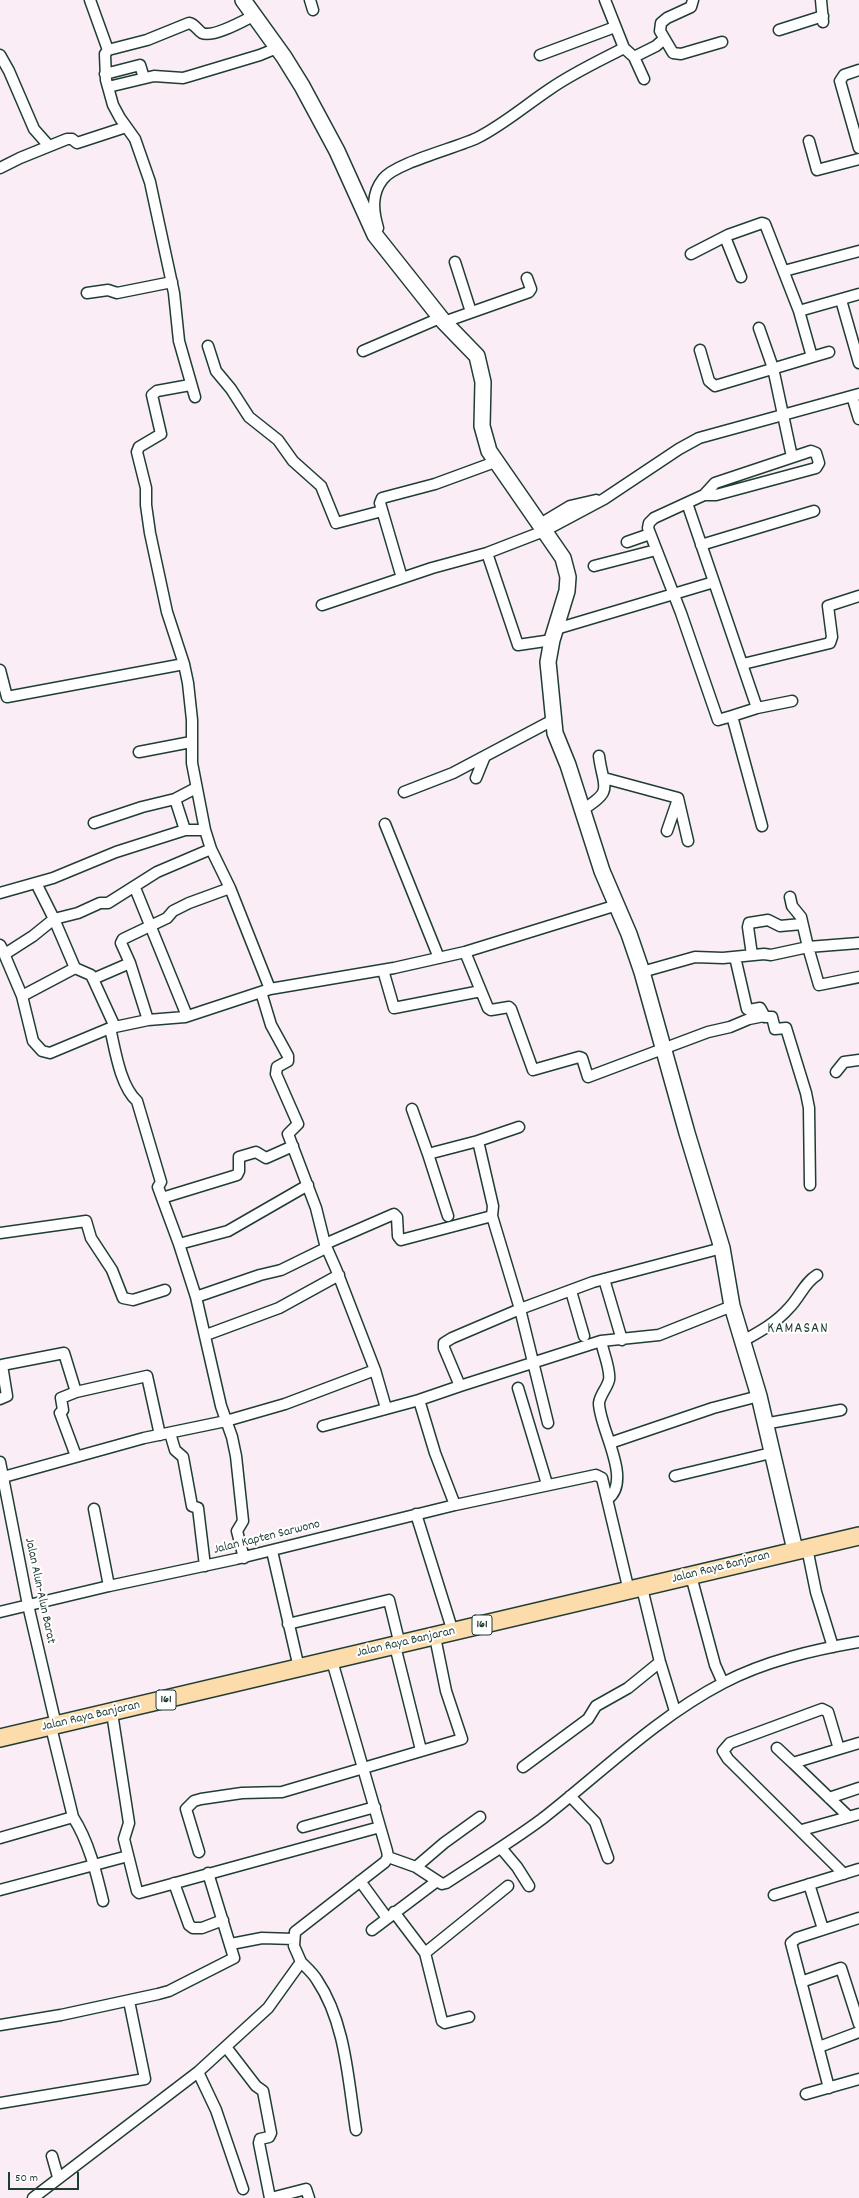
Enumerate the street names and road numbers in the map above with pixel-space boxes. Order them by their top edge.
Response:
street label: Jalan Kapten Sarwono [212,1517,322,1559]
street label: Jalan Alun-Alun Barat [20,1537,58,1645]
street label: Jalan Raya Banjaran [670,1548,772,1588]
road number: 161 [472,1615,492,1635]
street label: Jalan Raya Banjaran [355,1624,457,1662]
road number: 161 [156,1690,176,1710]
street label: Jalan Raya Banjaran [40,1698,142,1736]

